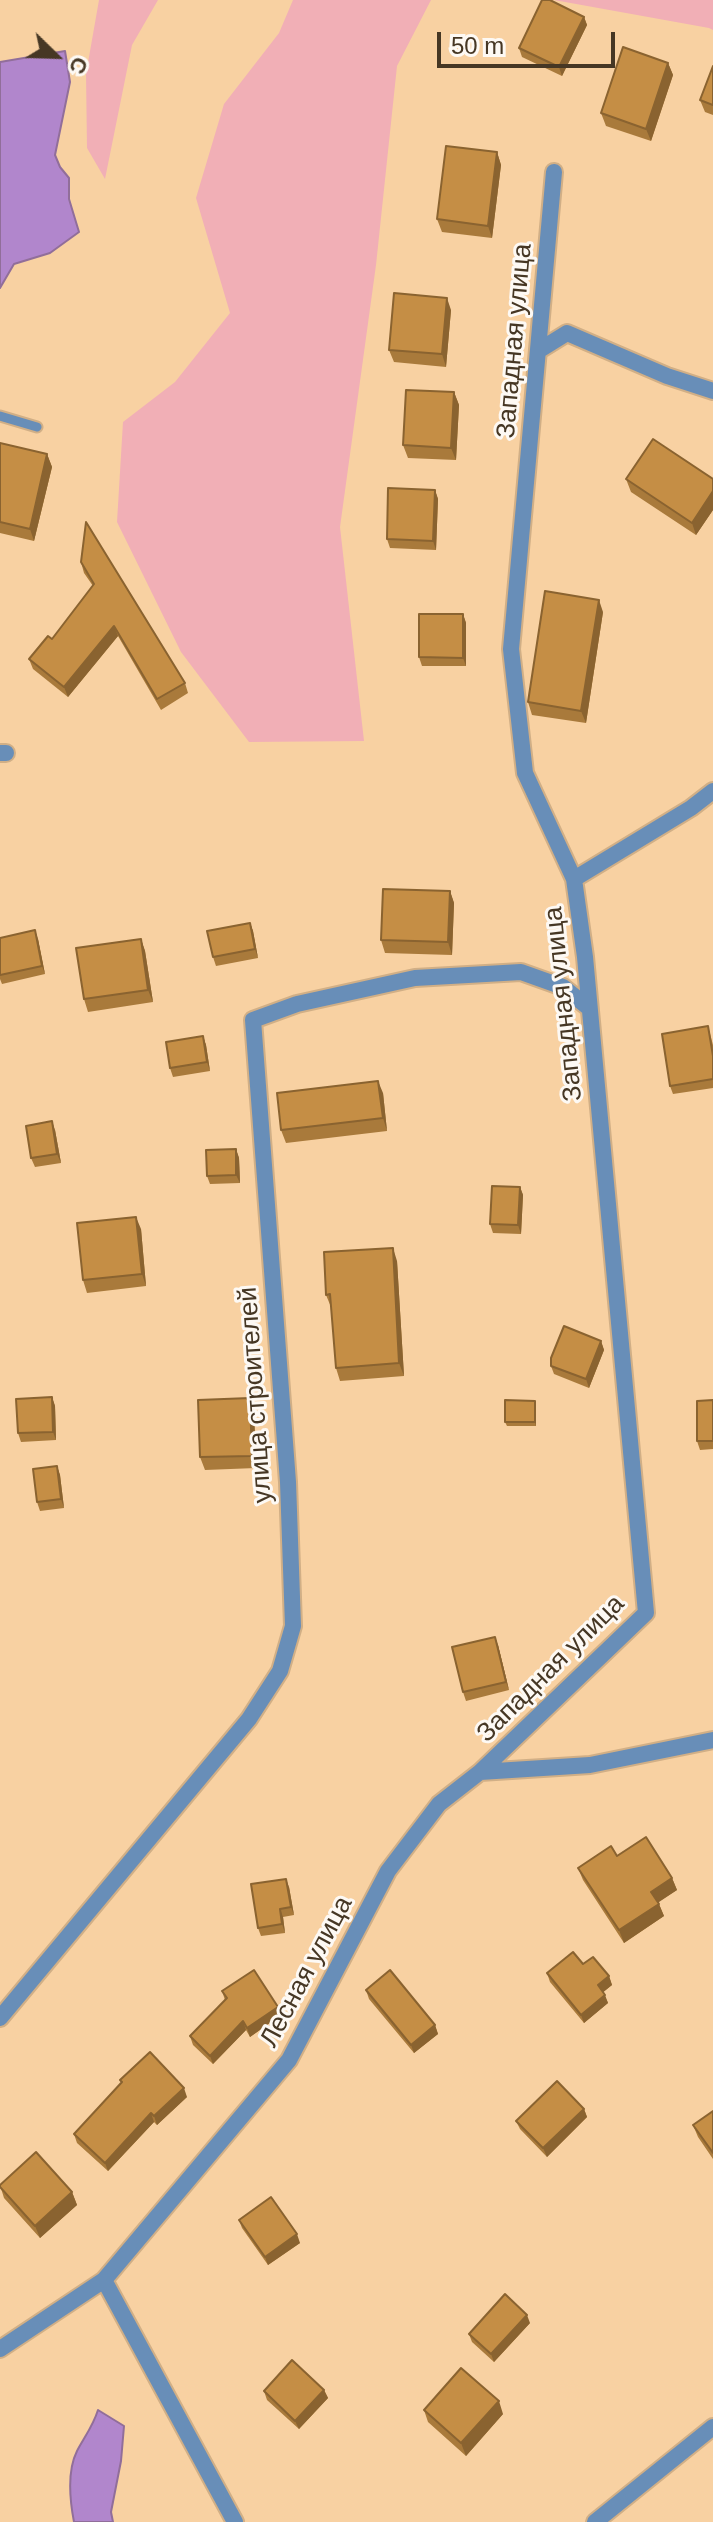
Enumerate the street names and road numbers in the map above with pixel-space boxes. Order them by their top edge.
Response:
street label: Западная улица [491,242,539,440]
street label: Западная улица [538,905,590,1103]
street label: улица строителей [233,1286,279,1504]
street label: Западная улица [471,1589,631,1749]
street label: Лесная улица [254,1891,360,2053]

